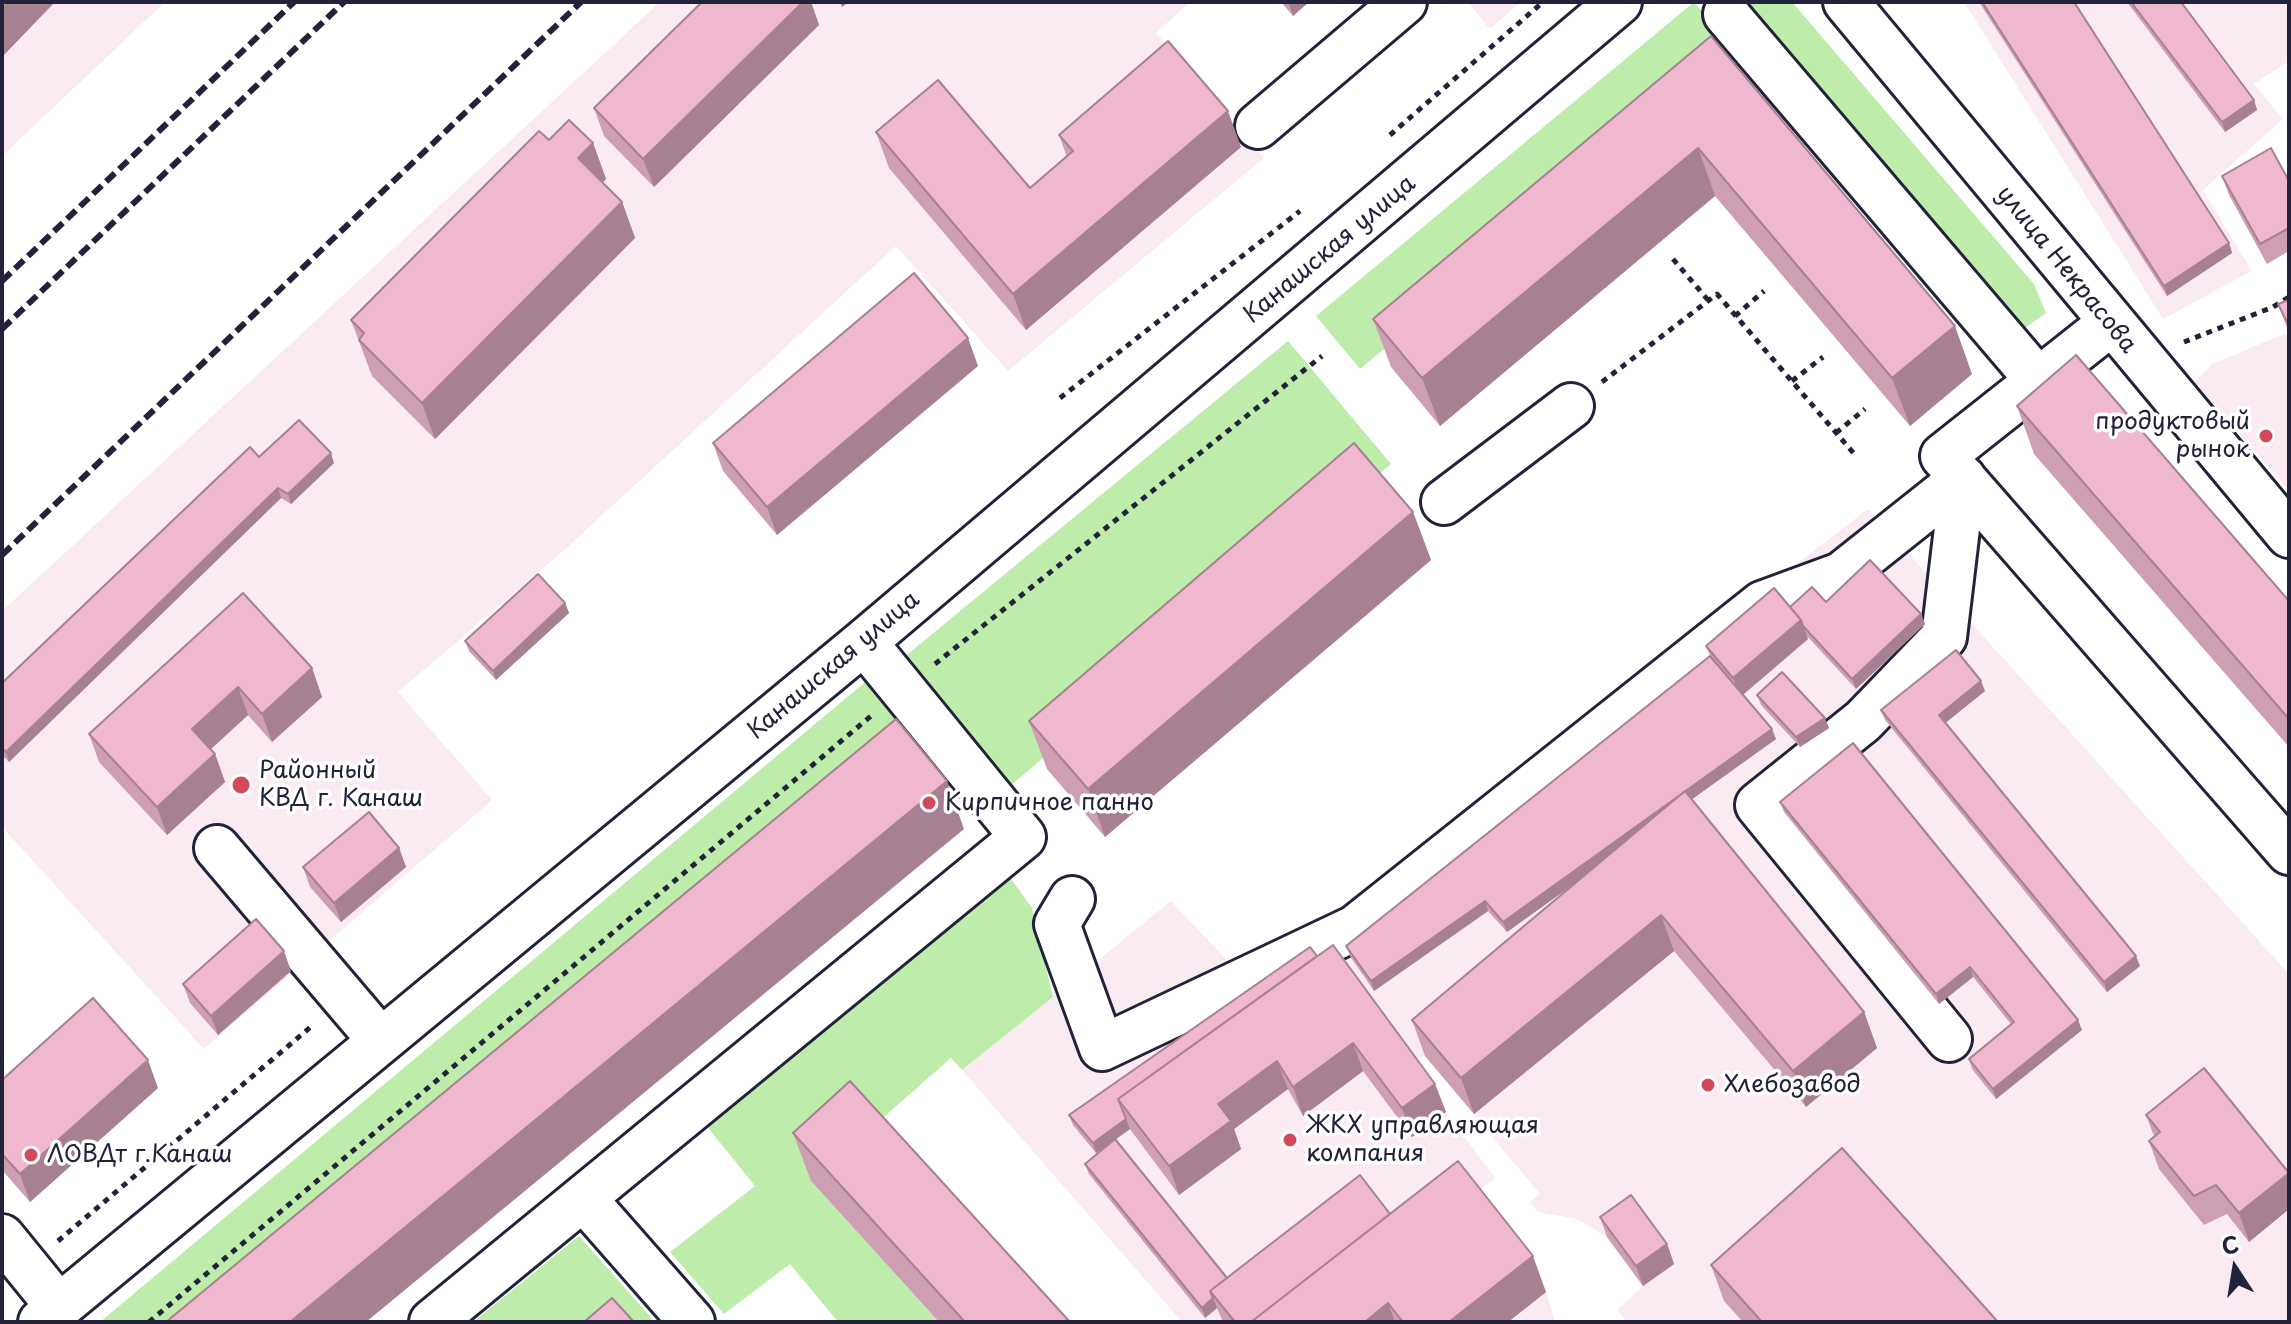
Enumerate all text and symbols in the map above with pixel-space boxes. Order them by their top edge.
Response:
street label: Канашская улица [1238,170,1422,330]
street label: улица Некрасова [1990,181,2142,359]
place label: продуктовый рынок [2095,408,2250,464]
marker: продуктовый рынок [2257,427,2275,445]
street label: Канашская улица [742,586,926,746]
place label: Районный КВД г. Канаш [259,757,423,813]
marker: Районный КВД г. Канаш [230,774,252,796]
place label: Кирпичное панно [945,789,1154,817]
marker: Кирпичное панно [920,794,938,812]
place label: Хлебозавод [1724,1071,1861,1099]
marker: Хлебозавод [1699,1076,1717,1094]
place label: ЖКХ управляющая компания [1306,1112,1539,1168]
marker: ЖКХ управляющая компания [1281,1131,1299,1149]
place label: ЛОВДт г.Канаш [47,1141,232,1169]
marker: ЛОВДт г.Канаш [22,1146,40,1164]
text: С [2218,1226,2241,1262]
north arrow [2195,1228,2275,1308]

